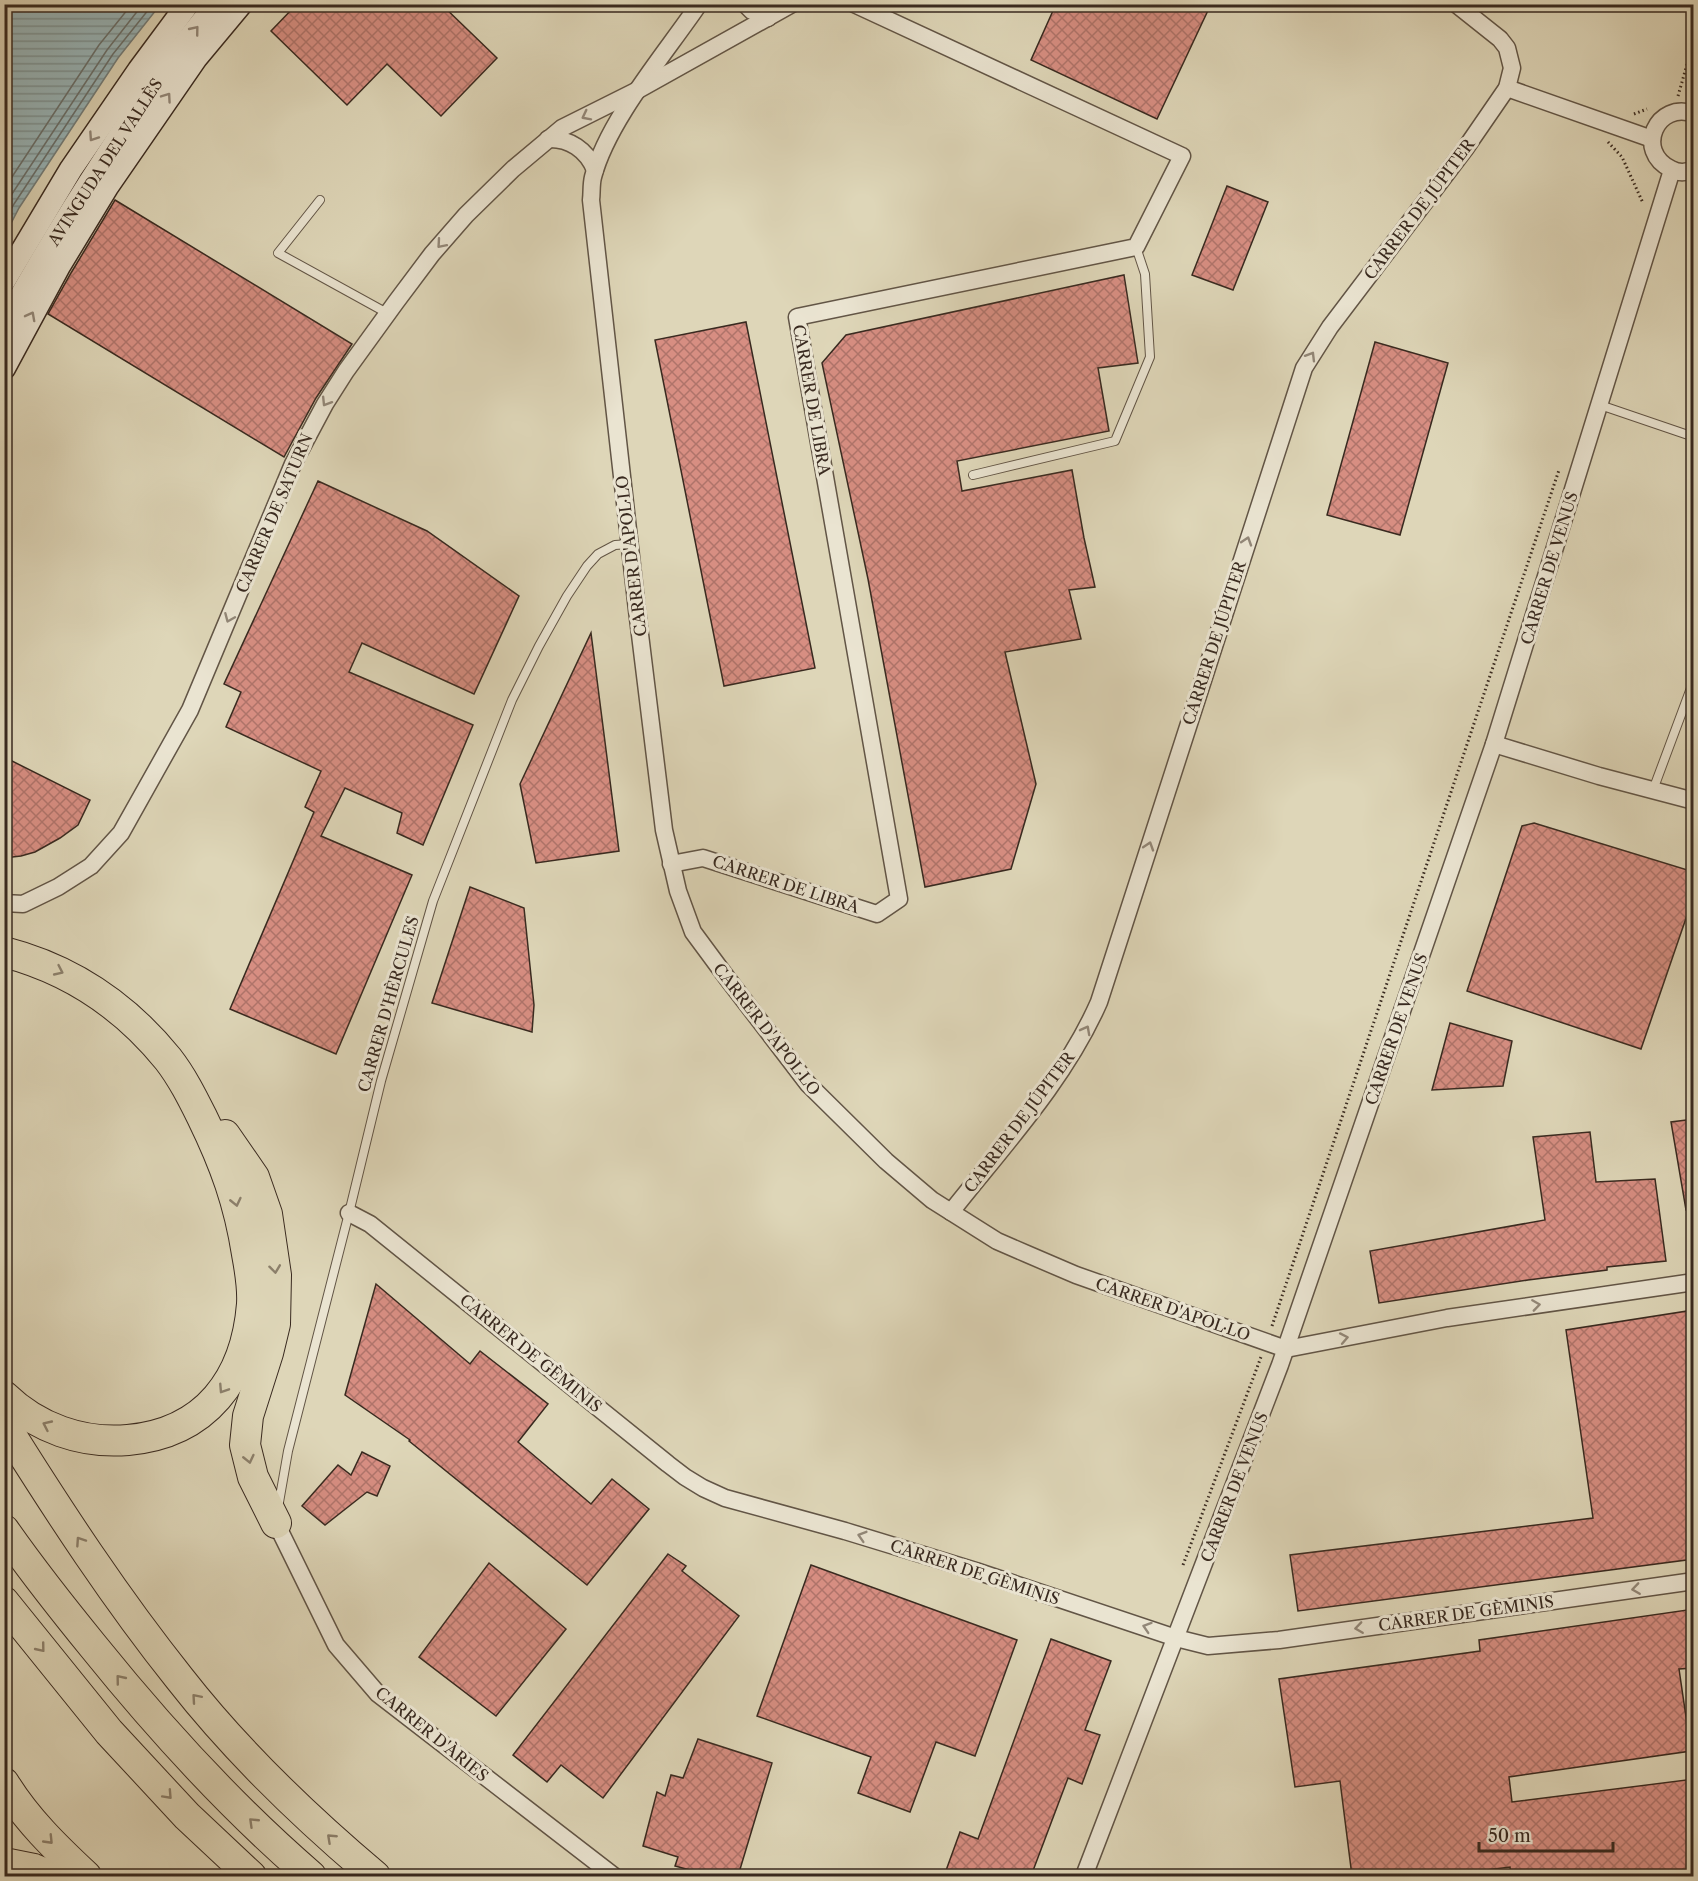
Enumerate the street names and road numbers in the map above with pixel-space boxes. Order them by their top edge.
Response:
street label: AVINGUDA DEL VALLÈS [43,74,167,250]
street label: CARRER DE JÚPITER [1359,134,1479,283]
street label: CARRER DE LIBRA [789,323,835,478]
street label: CARRER DE SATURN [231,430,317,596]
street label: CARRER D'APOL·LO [611,474,651,638]
street label: CARRER DE VENUS [1516,489,1582,647]
street label: CARRER DE JÚPITER [1178,557,1250,728]
street label: CARRER DE LIBRA [710,851,863,918]
street label: CARRER D'HÈRCULES [353,914,423,1094]
street label: CARRER DE VENUS [1361,951,1431,1107]
street label: CARRER D'APOL·LO [709,959,825,1099]
street label: CARRER DE JÚPITER [959,1047,1079,1196]
street label: CARRER D'APOL·LO [1093,1273,1253,1345]
street label: CARRER DE GÈMINIS [456,1290,606,1416]
street label: CARRER DE VENUS [1196,1409,1272,1565]
street label: CARRER DE GÈMINIS [888,1535,1062,1609]
street label: CARRER DE GÈMINIS [1377,1591,1555,1635]
street label: CARRER D'ÀRIES [371,1682,493,1786]

